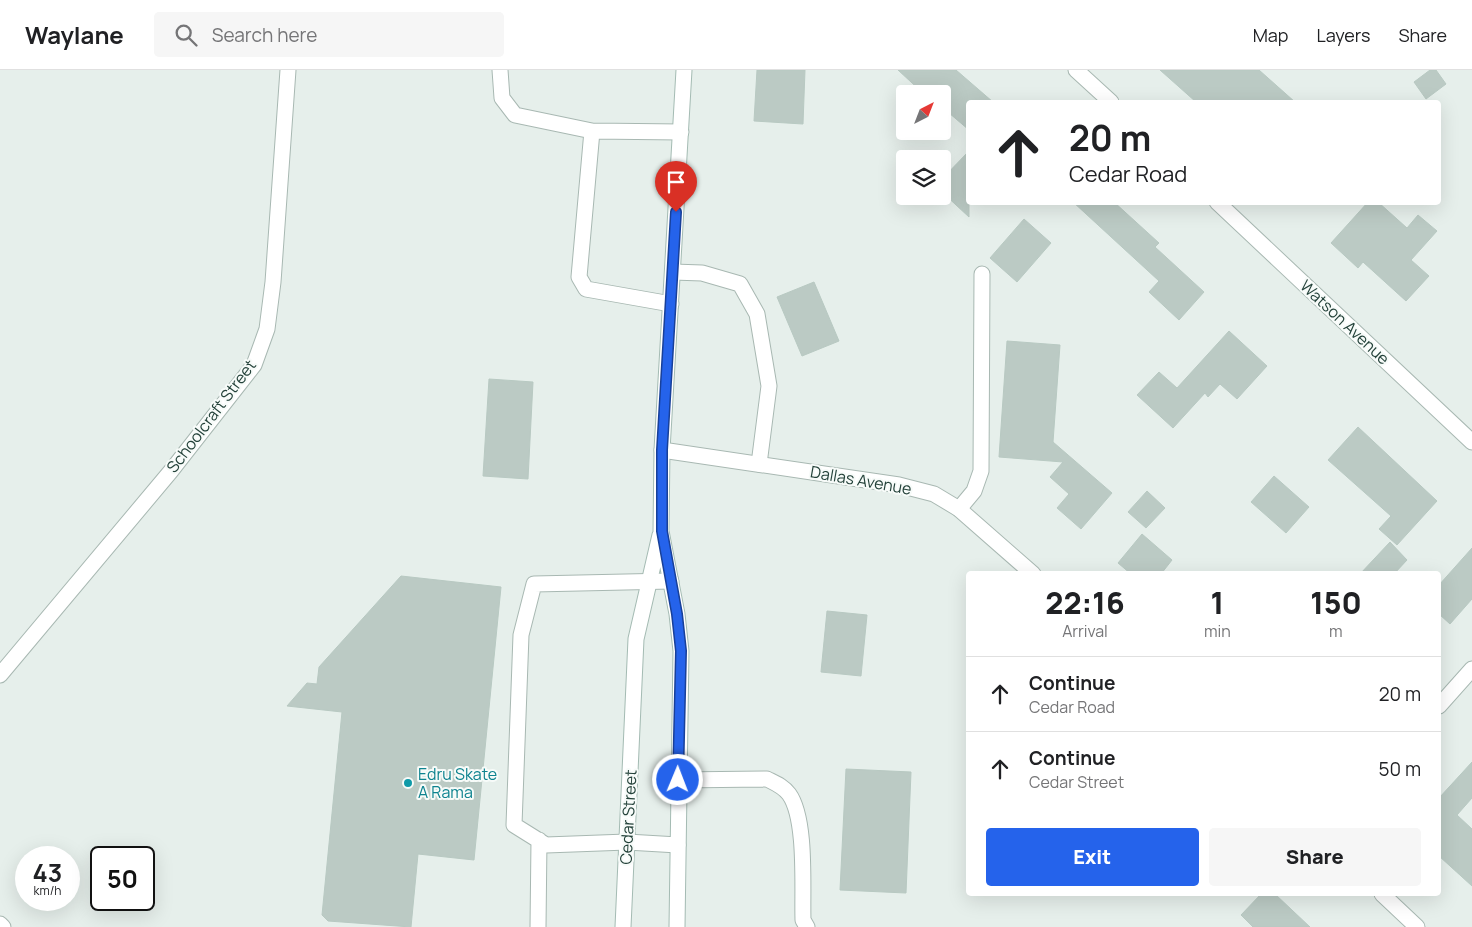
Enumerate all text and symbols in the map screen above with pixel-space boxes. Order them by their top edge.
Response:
search box [154,12,504,57]
text: Waylane [25,18,124,51]
icon: search [172,21,200,49]
text: Search here [212,22,317,48]
text: Map [1253,23,1288,47]
text: Layers [1316,23,1370,47]
text: Share [1398,23,1447,47]
north arrow [896,85,951,140]
map controls [896,85,951,205]
text: 20 m [1069,114,1151,162]
icon: ahead [986,120,1051,185]
button: layers [896,150,951,205]
text: Cedar Road [1069,159,1187,189]
pin [655,161,697,212]
icon: arrive [662,168,690,196]
street label: Watson Avenue [1295,275,1395,369]
street label: Schoolcraft Street [161,355,261,477]
street label: Dallas Avenue [809,460,913,500]
text: 22:16 [1045,582,1125,623]
text: 1 [1211,582,1224,623]
text: 150 [1310,582,1362,623]
text: Arrival [1062,620,1108,642]
text: min [1204,620,1231,642]
text: m [1329,620,1343,642]
text: Continue [1029,670,1115,696]
icon: ahead [986,680,1014,708]
text: 20 m [1379,681,1421,707]
text: Cedar Road [1029,696,1115,718]
text: Continue [1029,745,1115,771]
position arrow [651,753,703,805]
icon: ahead [986,755,1014,783]
text: 50 m [1379,756,1421,782]
place label: Edru Skate A Rama [418,763,497,803]
street label: Cedar Street [615,769,641,865]
text: Cedar Street [1029,771,1124,793]
marker: Edru Skate A Rama [402,777,414,789]
button: Exit [986,828,1199,886]
button: Share [1209,828,1421,886]
speed limit sign: 50 [90,846,155,911]
text: 43 [33,855,62,890]
text: km/h [34,882,61,899]

